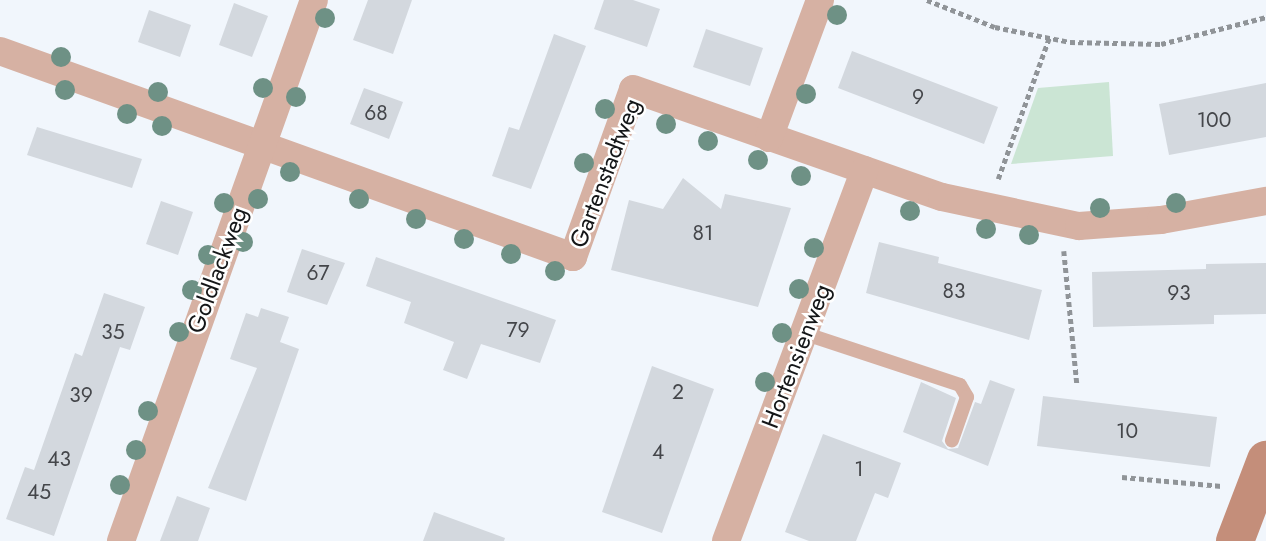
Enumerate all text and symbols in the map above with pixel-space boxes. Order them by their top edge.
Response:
house number: 9 [912,84,924,110]
street label: Gartenstadtweg [563,94,647,252]
house number: 68 [364,100,388,126]
house number: 100 [1197,107,1231,133]
street label: Goldlackweg [181,203,253,337]
house number: 81 [693,220,713,246]
house number: 67 [306,260,330,286]
house number: 83 [943,278,965,304]
street label: Hortensienweg [755,280,837,432]
house number: 93 [1167,280,1191,306]
house number: 79 [506,317,530,343]
house number: 35 [101,319,125,345]
house number: 2 [672,379,684,405]
house number: 39 [69,382,93,408]
house number: 10 [1116,418,1138,444]
house number: 4 [652,439,664,465]
house number: 43 [47,446,71,472]
house number: 1 [854,456,864,482]
house number: 45 [27,479,51,505]

